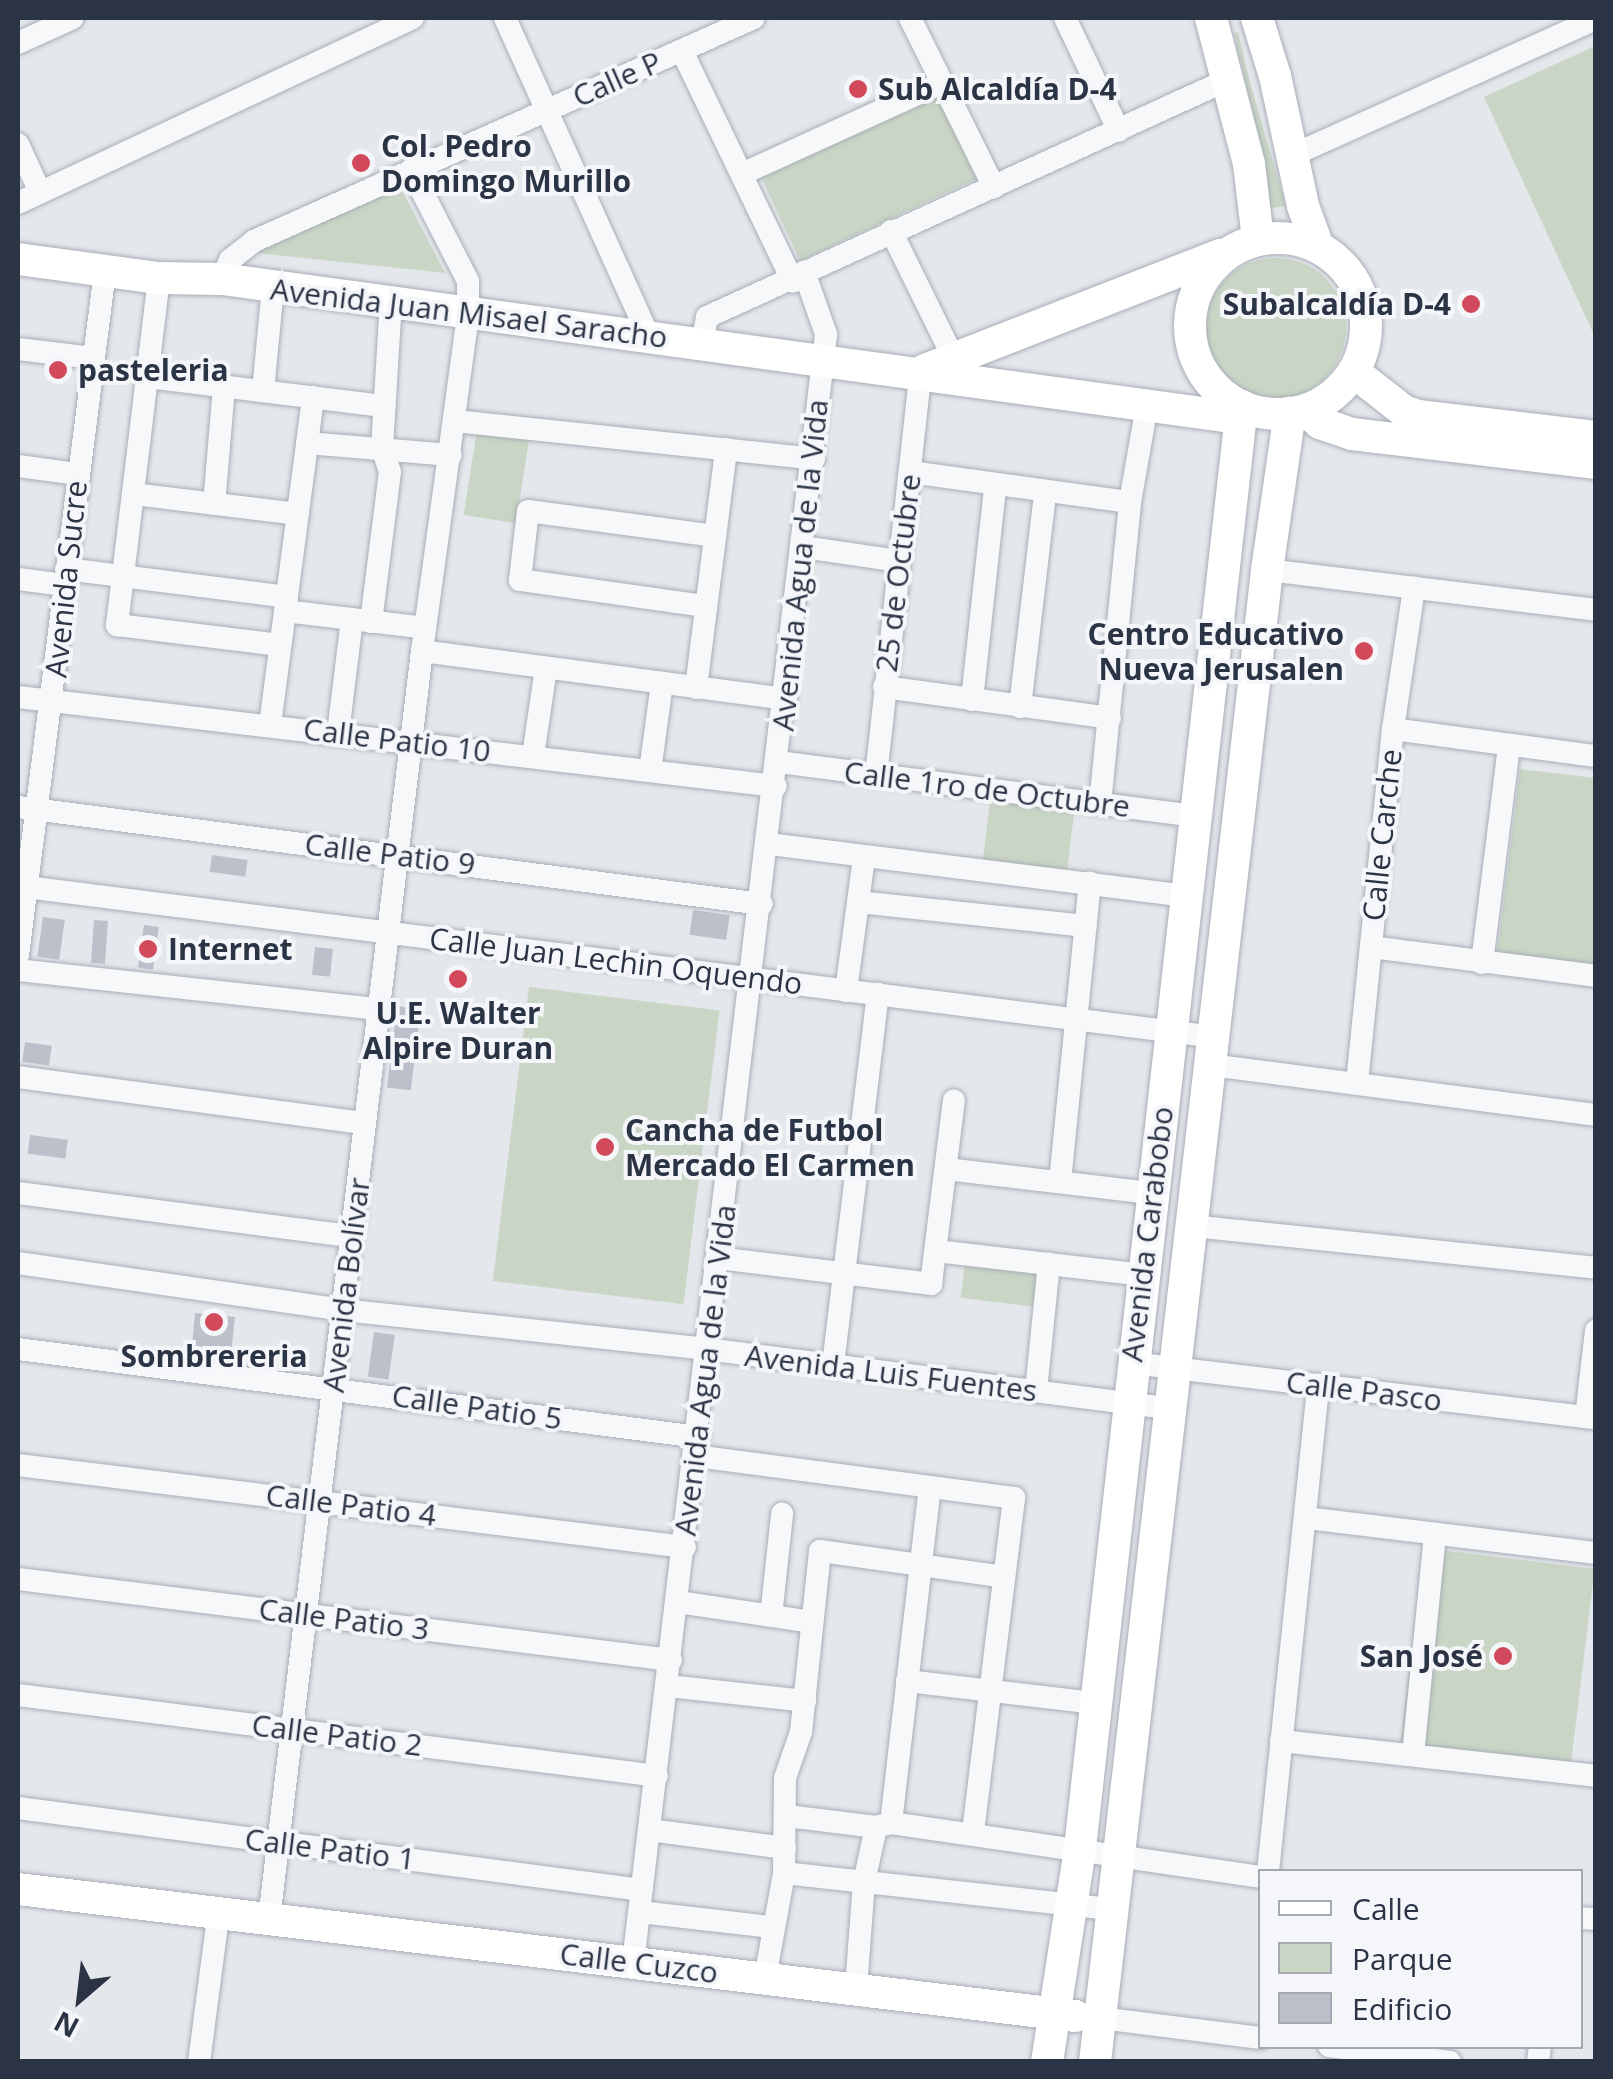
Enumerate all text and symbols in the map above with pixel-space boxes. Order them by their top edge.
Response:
street label: Calle P [567,44,667,114]
place label: Sub Alcaldía D-4 [878,71,1117,107]
marker: Sub Alcaldía D-4 [847,78,869,100]
place label: Col. Pedro Domingo Murillo [381,128,631,198]
marker: Col. Pedro Domingo Murillo [350,152,372,174]
street label: Avenida Juan Misael Saracho [269,271,669,355]
place label: Subalcaldía D-4 [1223,286,1451,322]
marker: Subalcaldía D-4 [1460,293,1482,315]
place label: pasteleria [78,352,229,388]
marker: pasteleria [47,359,69,381]
street label: Avenida Agua de la Vida [765,397,835,733]
street label: 25 de Octubre [868,472,928,674]
street label: Avenida Sucre [38,479,94,679]
place label: Centro Educativo Nueva Jerusalen [1088,616,1344,686]
marker: Centro Educativo Nueva Jerusalen [1353,640,1375,662]
street label: Calle Patio 10 [301,711,493,769]
street label: Calle Carche [1355,747,1409,923]
street label: Calle 1ro de Octubre [842,754,1132,824]
street label: Calle Patio 9 [303,826,477,882]
street label: Calle Juan Lechin Oquendo [427,920,805,1002]
place label: Internet [168,931,292,967]
marker: Internet [137,938,159,960]
marker: U.E. Walter Alpire Duran [447,968,469,990]
place label: U.E. Walter Alpire Duran [363,995,553,1066]
street label: Avenida Carabobo [1113,1104,1181,1364]
place label: Cancha de Futbol Mercado El Carmen [625,1112,915,1182]
marker: Cancha de Futbol Mercado El Carmen [594,1136,616,1158]
street label: Avenida Bolívar [315,1176,377,1394]
street label: Avenida Agua de la Vida [667,1202,743,1538]
marker: Sombrereria [203,1311,225,1333]
street label: Avenida Luis Fuentes [743,1337,1039,1409]
place label: Sombrereria [120,1338,308,1374]
street label: Calle Pasco [1284,1364,1444,1418]
street label: Calle Patio 5 [390,1377,564,1437]
street label: Calle Patio 4 [264,1477,438,1533]
street label: Calle Patio 3 [257,1591,431,1647]
place label: San José [1360,1638,1483,1674]
marker: San José [1492,1645,1514,1667]
street label: Calle Patio 2 [250,1707,424,1763]
street label: Calle Patio 1 [243,1821,417,1877]
legend [1258,1869,1583,2049]
text: Calle [1352,1888,1420,1929]
street label: Calle Cuzco [558,1935,720,1991]
text: Parque [1352,1938,1453,1979]
north arrow [30,1949,130,2049]
text: Edificio [1352,1988,1452,2029]
text: N [47,2003,85,2048]

